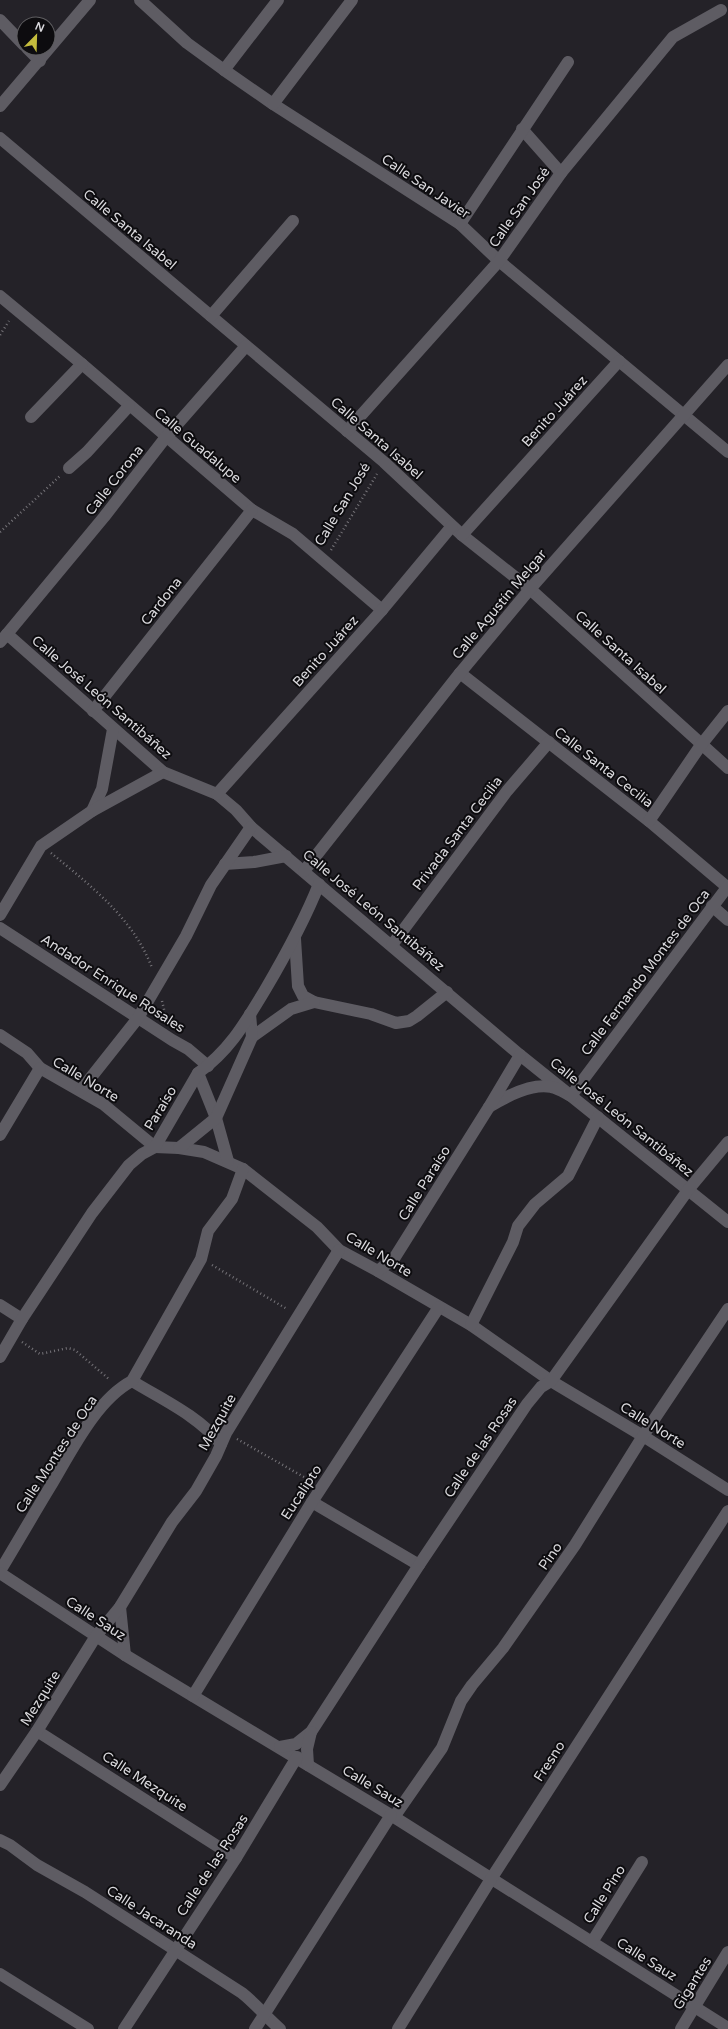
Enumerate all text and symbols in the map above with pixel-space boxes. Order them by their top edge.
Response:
north arrow [16,16,56,56]
text: N [33,20,46,35]
street label: Calle San Javier [378,150,474,223]
street label: Calle San José [485,164,554,251]
street label: Calle Santa Isabel [80,185,180,273]
street label: Benito Juárez [518,372,591,450]
street label: Calle Santa Isabel [327,394,426,483]
street label: Calle Guadalupe [151,404,245,487]
street label: Calle Corona [82,442,147,519]
street label: Calle San José [311,459,374,549]
street label: Calle Agustín Melgar [448,545,551,663]
street label: Cardona [137,574,185,629]
street label: Calle Santa Isabel [572,607,670,698]
street label: Benito Juárez [289,612,362,690]
street label: Calle José León Santibáñez [28,632,175,763]
street label: Calle Santa Cecilia [551,723,657,811]
street label: Privada Santa Cecilia [409,773,506,894]
street label: Calle José León Santibáñez [299,846,448,975]
street label: Calle Fernando Montes de Oca [577,886,714,1059]
street label: Andador Enrique Rosales [38,930,188,1037]
street label: Calle Norte [50,1053,122,1106]
street label: Calle José León Santibáñez [546,1054,697,1181]
street label: Paraíso [141,1083,180,1134]
street label: Calle Paraíso [395,1143,454,1224]
street label: Calle Norte [343,1228,415,1281]
street label: Mezquite [195,1391,240,1454]
street label: Calle Montes de Oca [12,1392,101,1516]
street label: Calle de las Rosas [440,1393,521,1501]
street label: Calle Norte [617,1399,689,1452]
street label: Eucalipto [277,1462,325,1523]
street label: Pino [535,1539,566,1573]
street label: Calle Sauz [63,1593,129,1644]
street label: Mezquite [17,1667,64,1729]
street label: Fresno [530,1738,569,1785]
street label: Calle Mezquite [99,1747,191,1815]
street label: Calle Sauz [339,1762,406,1811]
street label: Calle de las Rosas [173,1811,252,1919]
street label: Calle Pino [580,1862,629,1927]
street label: Calle Jacaranda [103,1882,200,1953]
street label: Calle Sauz [613,1934,680,1985]
street label: Gigantes [670,1953,715,2013]

